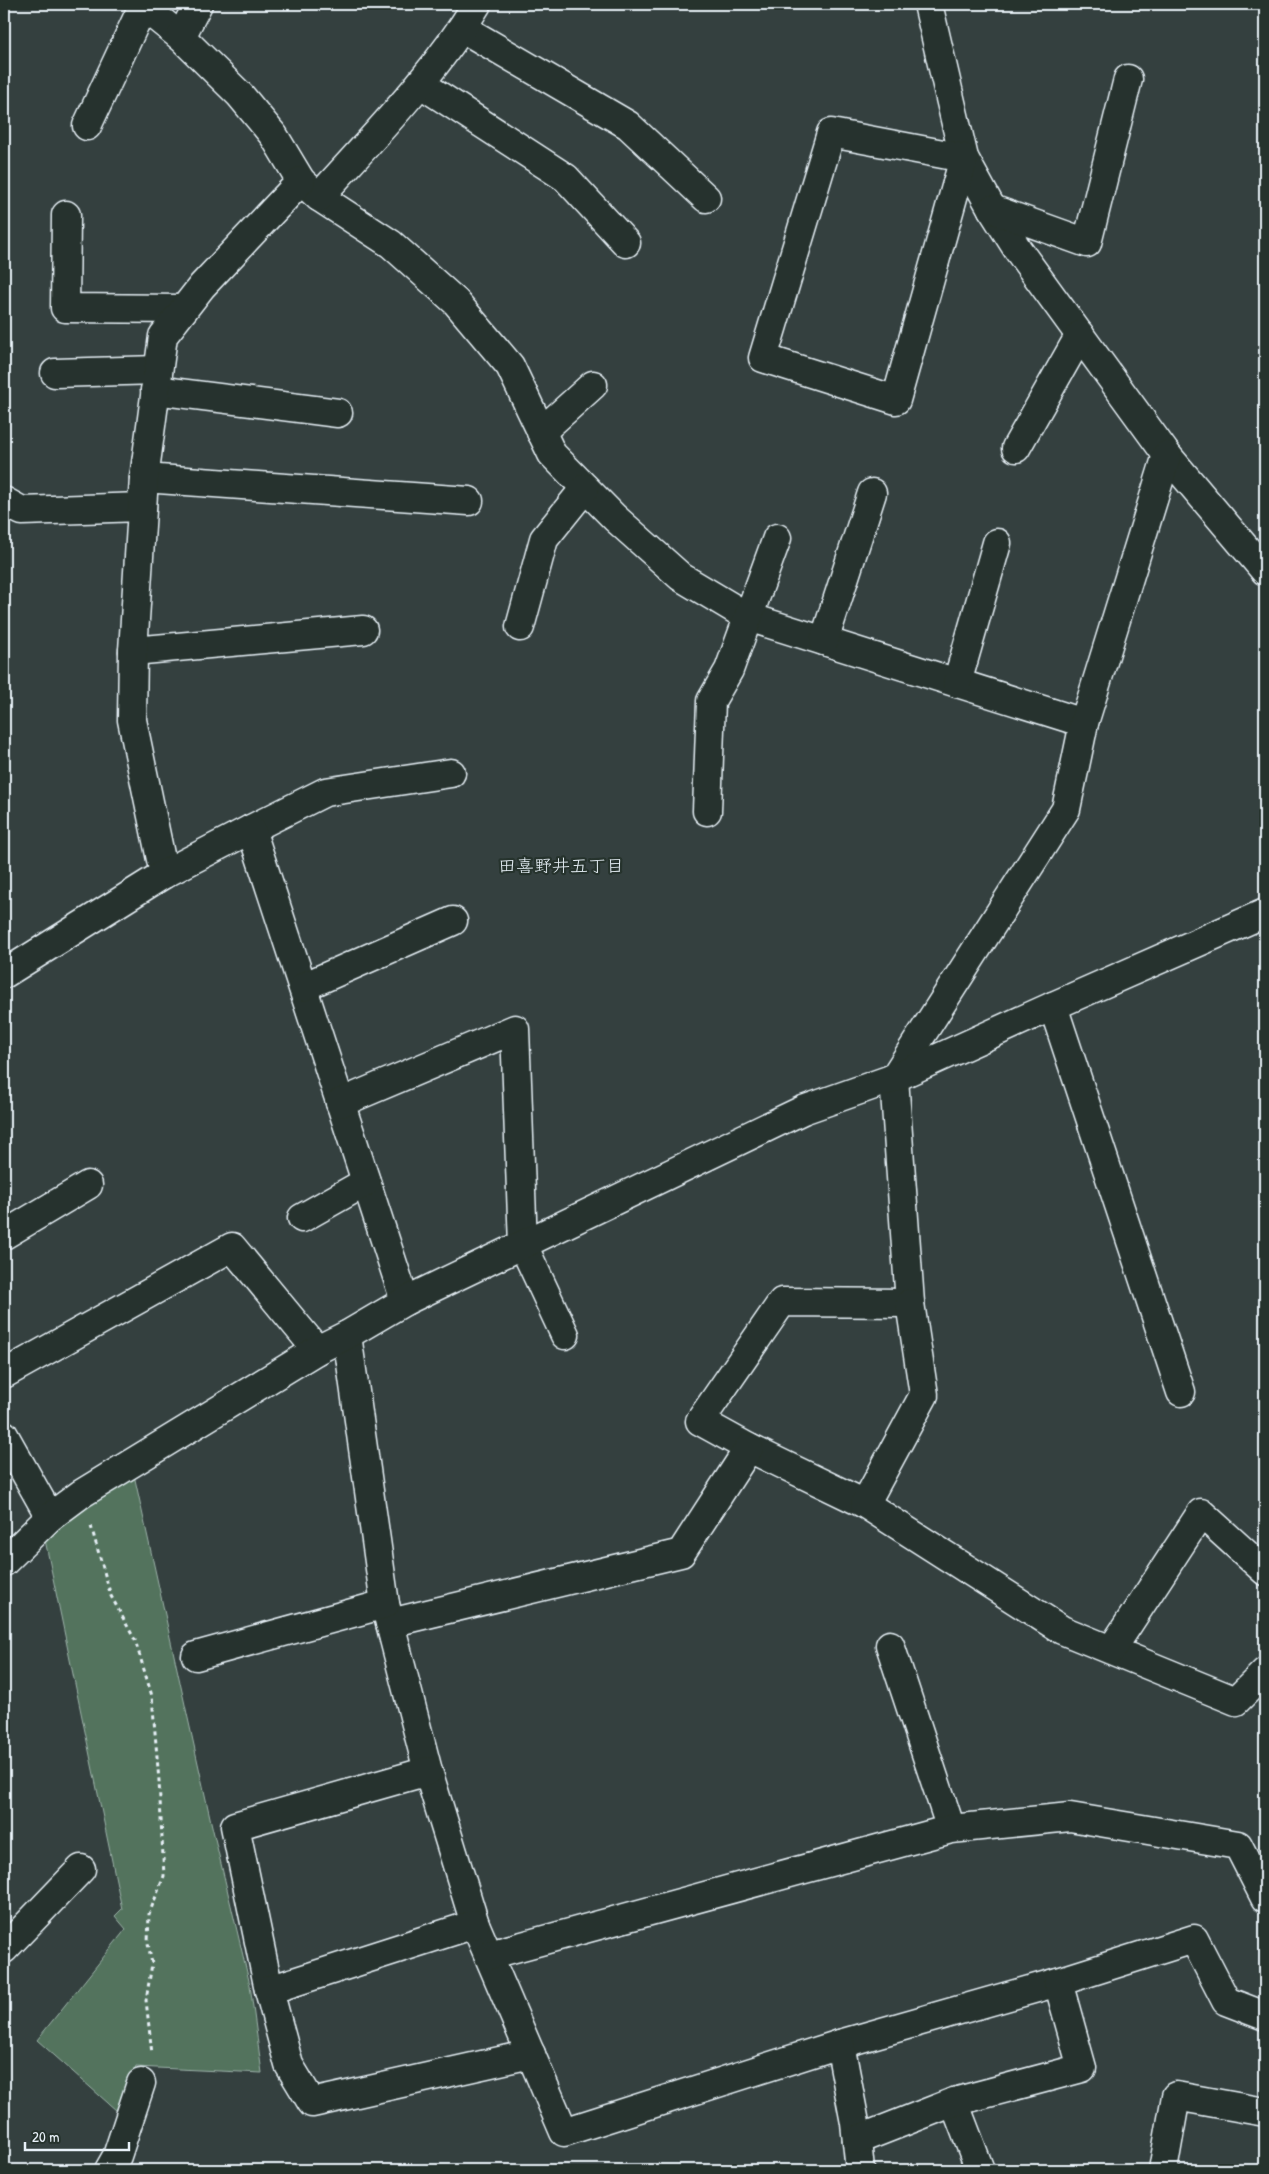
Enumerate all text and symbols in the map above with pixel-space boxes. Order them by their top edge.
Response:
district label: 田喜野井五丁目 [498,853,624,878]
scale bar [25,2119,129,2151]
text: 20 m [32,2126,59,2147]

